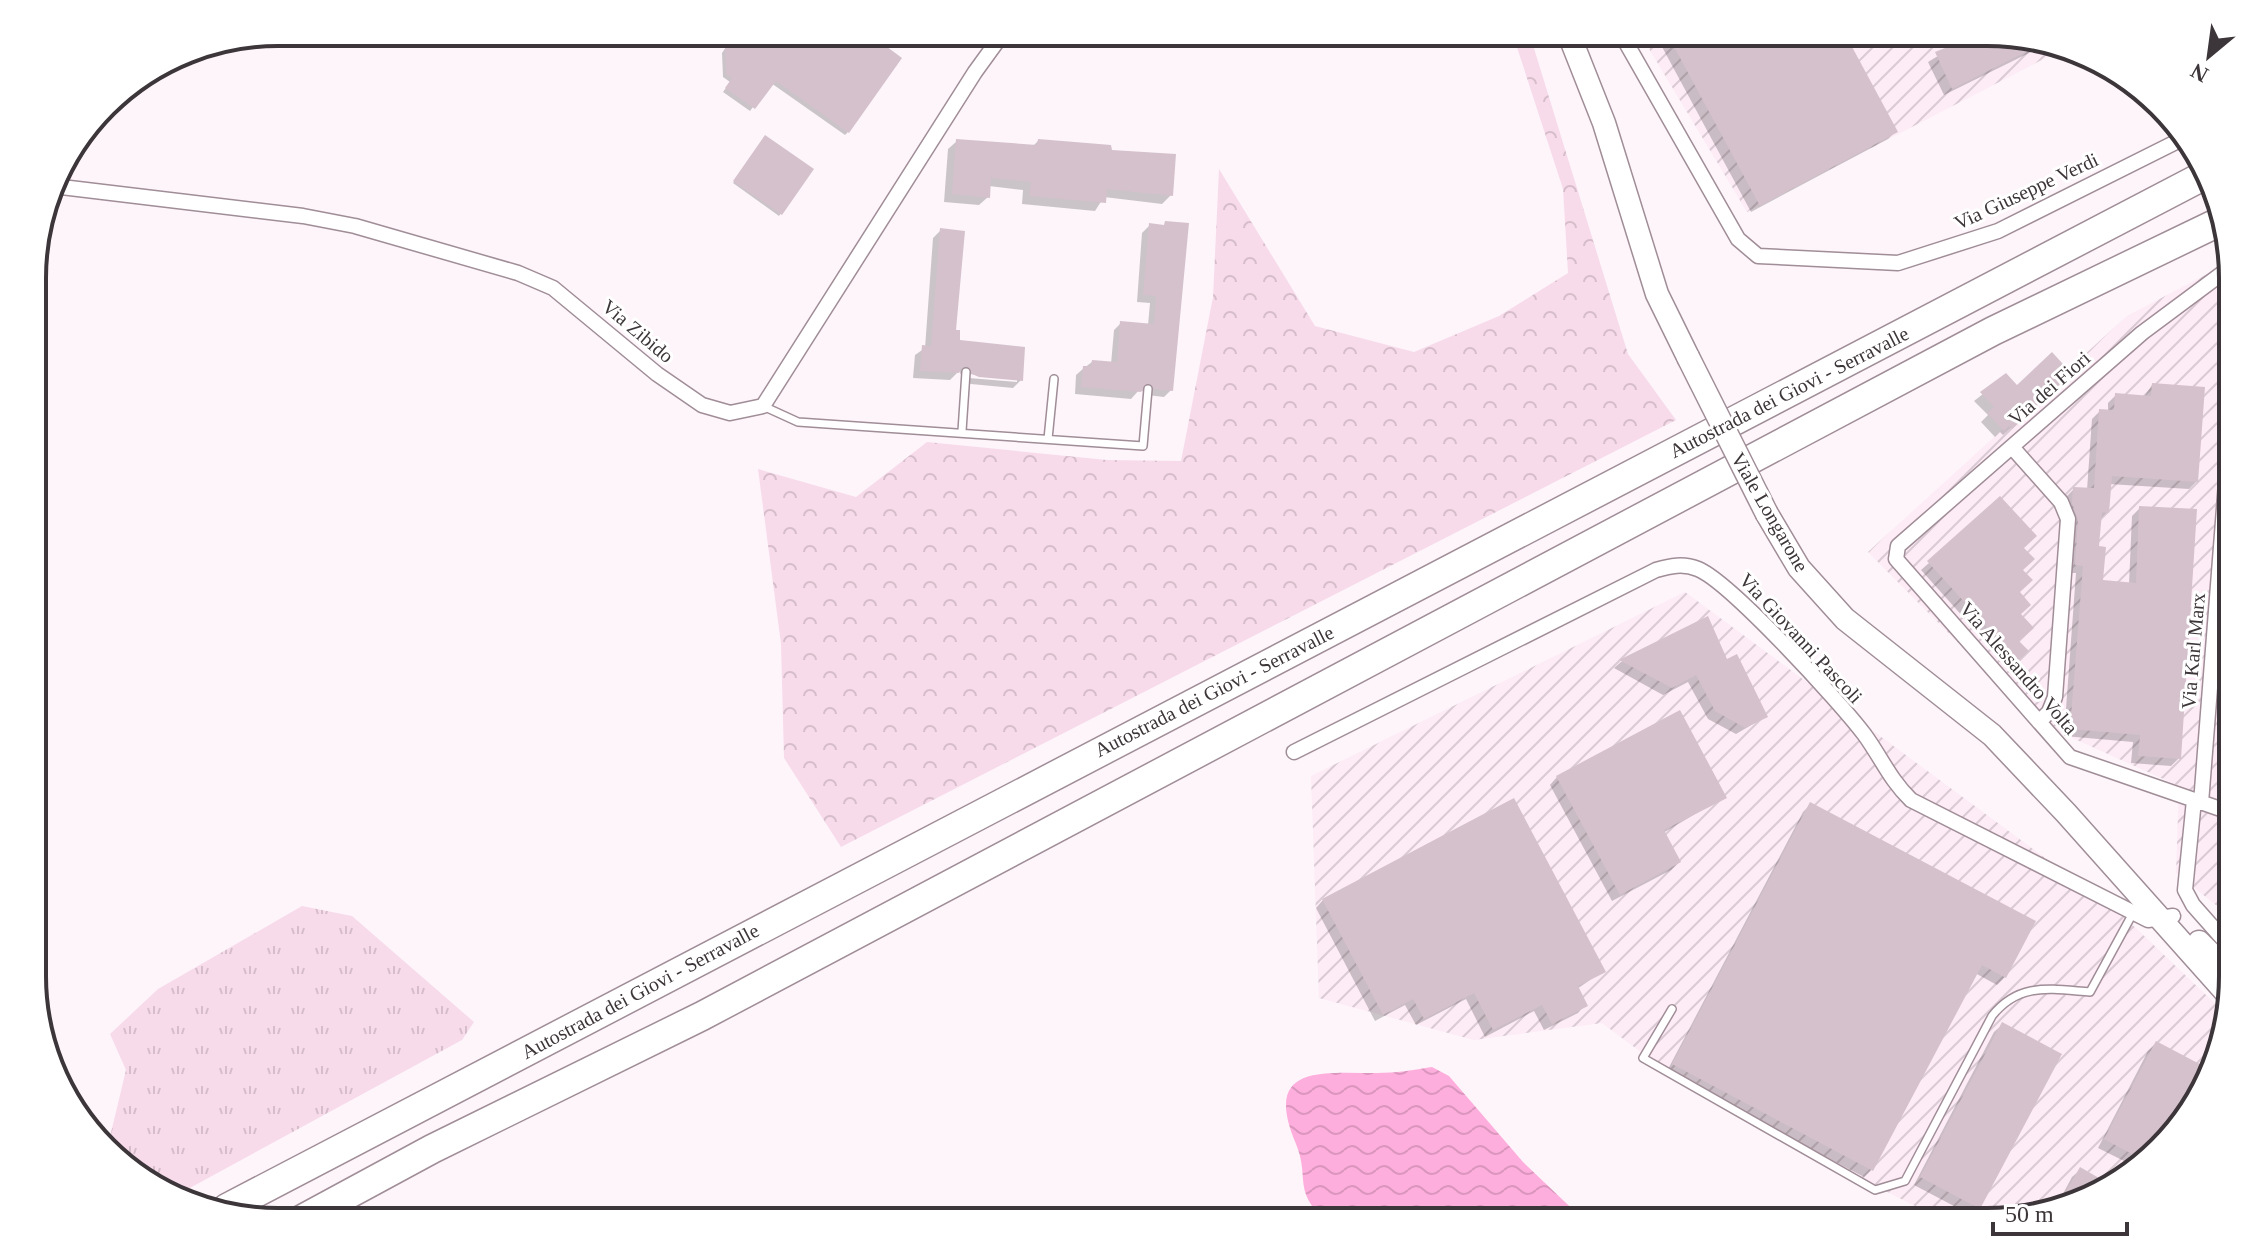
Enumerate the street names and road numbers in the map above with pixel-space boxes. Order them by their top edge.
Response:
street label: Via Giuseppe Verdi [1951,148,2102,235]
street label: Via Zibido [598,295,678,367]
street label: Autostrada dei Giovi - Serravalle [1666,322,1912,462]
street label: Via dei Fiori [2004,346,2095,429]
street label: Viale Longarone [1726,449,1813,576]
street label: Via Giovanni Pascoli [1735,568,1867,708]
street label: Via Karl Marx [2177,592,2209,710]
street label: Via Alessandro Volta [1956,597,2083,739]
street label: Autostrada dei Giovi - Serravalle [1091,621,1337,761]
street label: Autostrada dei Giovi - Serravalle [518,919,762,1063]

